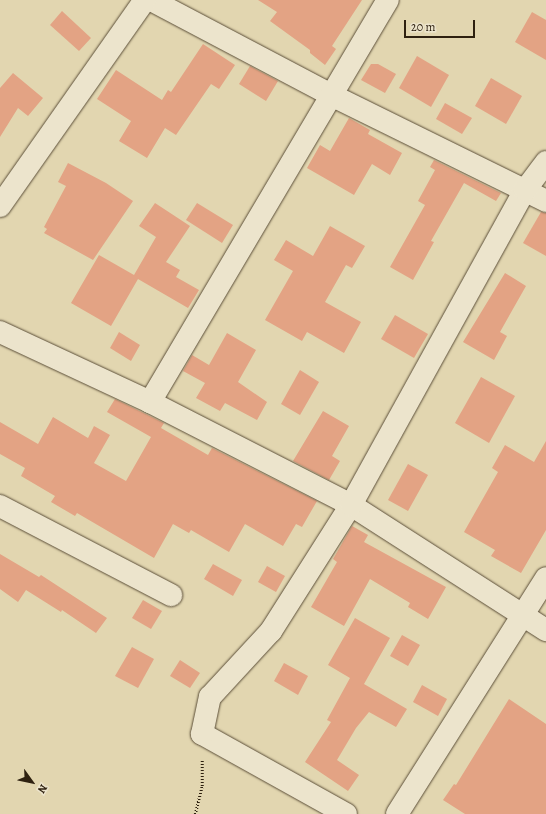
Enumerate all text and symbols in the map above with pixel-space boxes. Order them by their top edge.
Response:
scale bar [406,12,477,38]
text: 20 m [411,19,435,35]
north arrow [12,762,52,802]
text: N [34,781,51,796]

